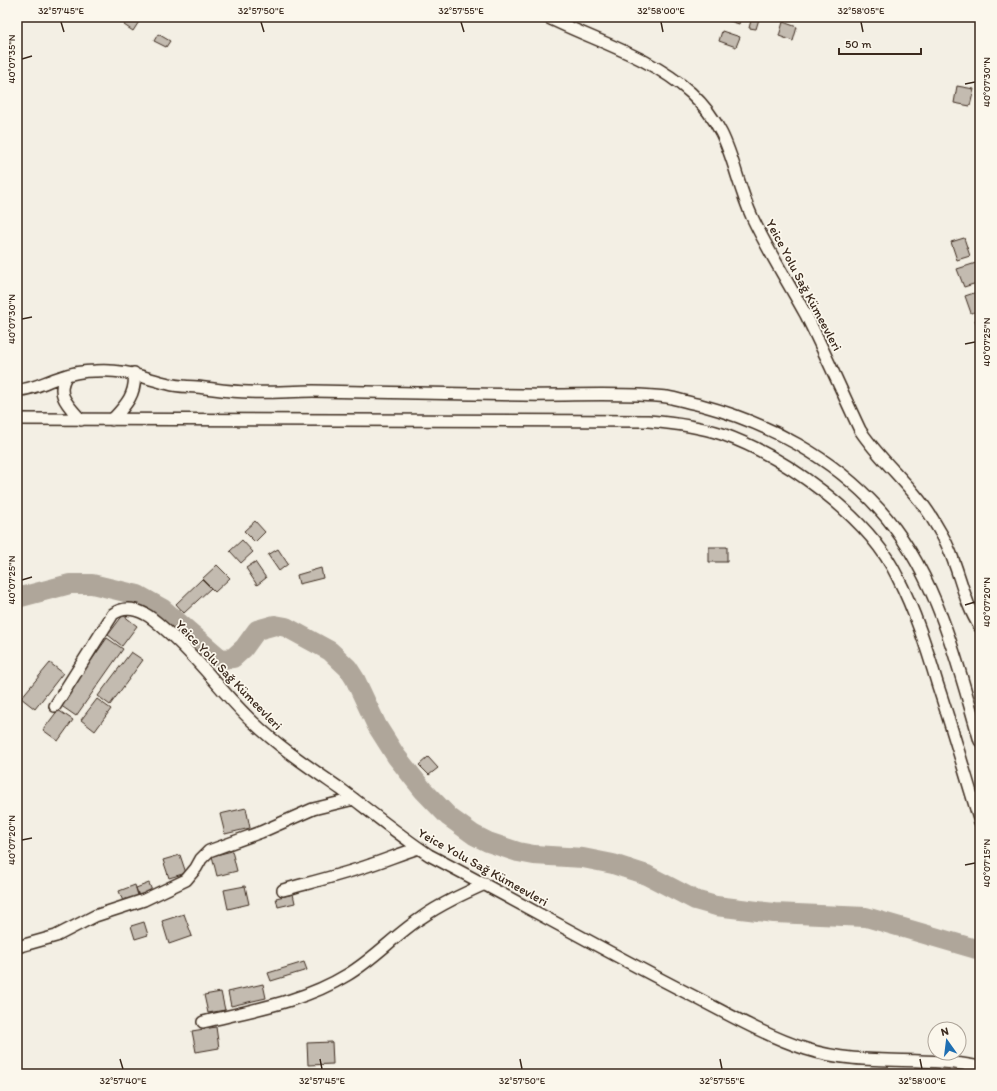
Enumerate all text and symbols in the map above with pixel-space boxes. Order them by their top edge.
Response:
text: 32°57'45"E [38,4,85,17]
text: 32°57'50"E [238,4,285,17]
text: 32°57'55"E [438,4,484,17]
text: 32°58'00"E [637,4,685,17]
text: 32°58'05"E [838,4,885,17]
scale bar [839,30,921,56]
text: 40°07'35"N [5,34,18,84]
text: 50 m [845,37,871,51]
text: 40°07'30"N [980,57,993,107]
street label: Yeice Yolu Sağ Kümeevleri [763,217,845,353]
text: 40°07'30"N [5,294,18,344]
text: 40°07'25"N [980,317,993,367]
text: 40°07'25"N [5,555,18,605]
text: 40°07'20"N [980,577,993,627]
street label: Yeice Yolu Sağ Kümeevleri [173,617,285,733]
text: 40°07'20"N [5,815,18,865]
street label: Yeice Yolu Sağ Kümeevleri [415,825,551,909]
text: 40°07'15"N [980,839,993,887]
north arrow [927,1021,967,1061]
text: N [940,1025,950,1039]
text: 32°57'40"E [99,1074,147,1087]
text: 32°57'45"E [299,1074,346,1087]
text: 32°57'50"E [499,1074,546,1087]
text: 32°57'55"E [699,1074,745,1087]
text: 32°58'00"E [898,1074,946,1087]

